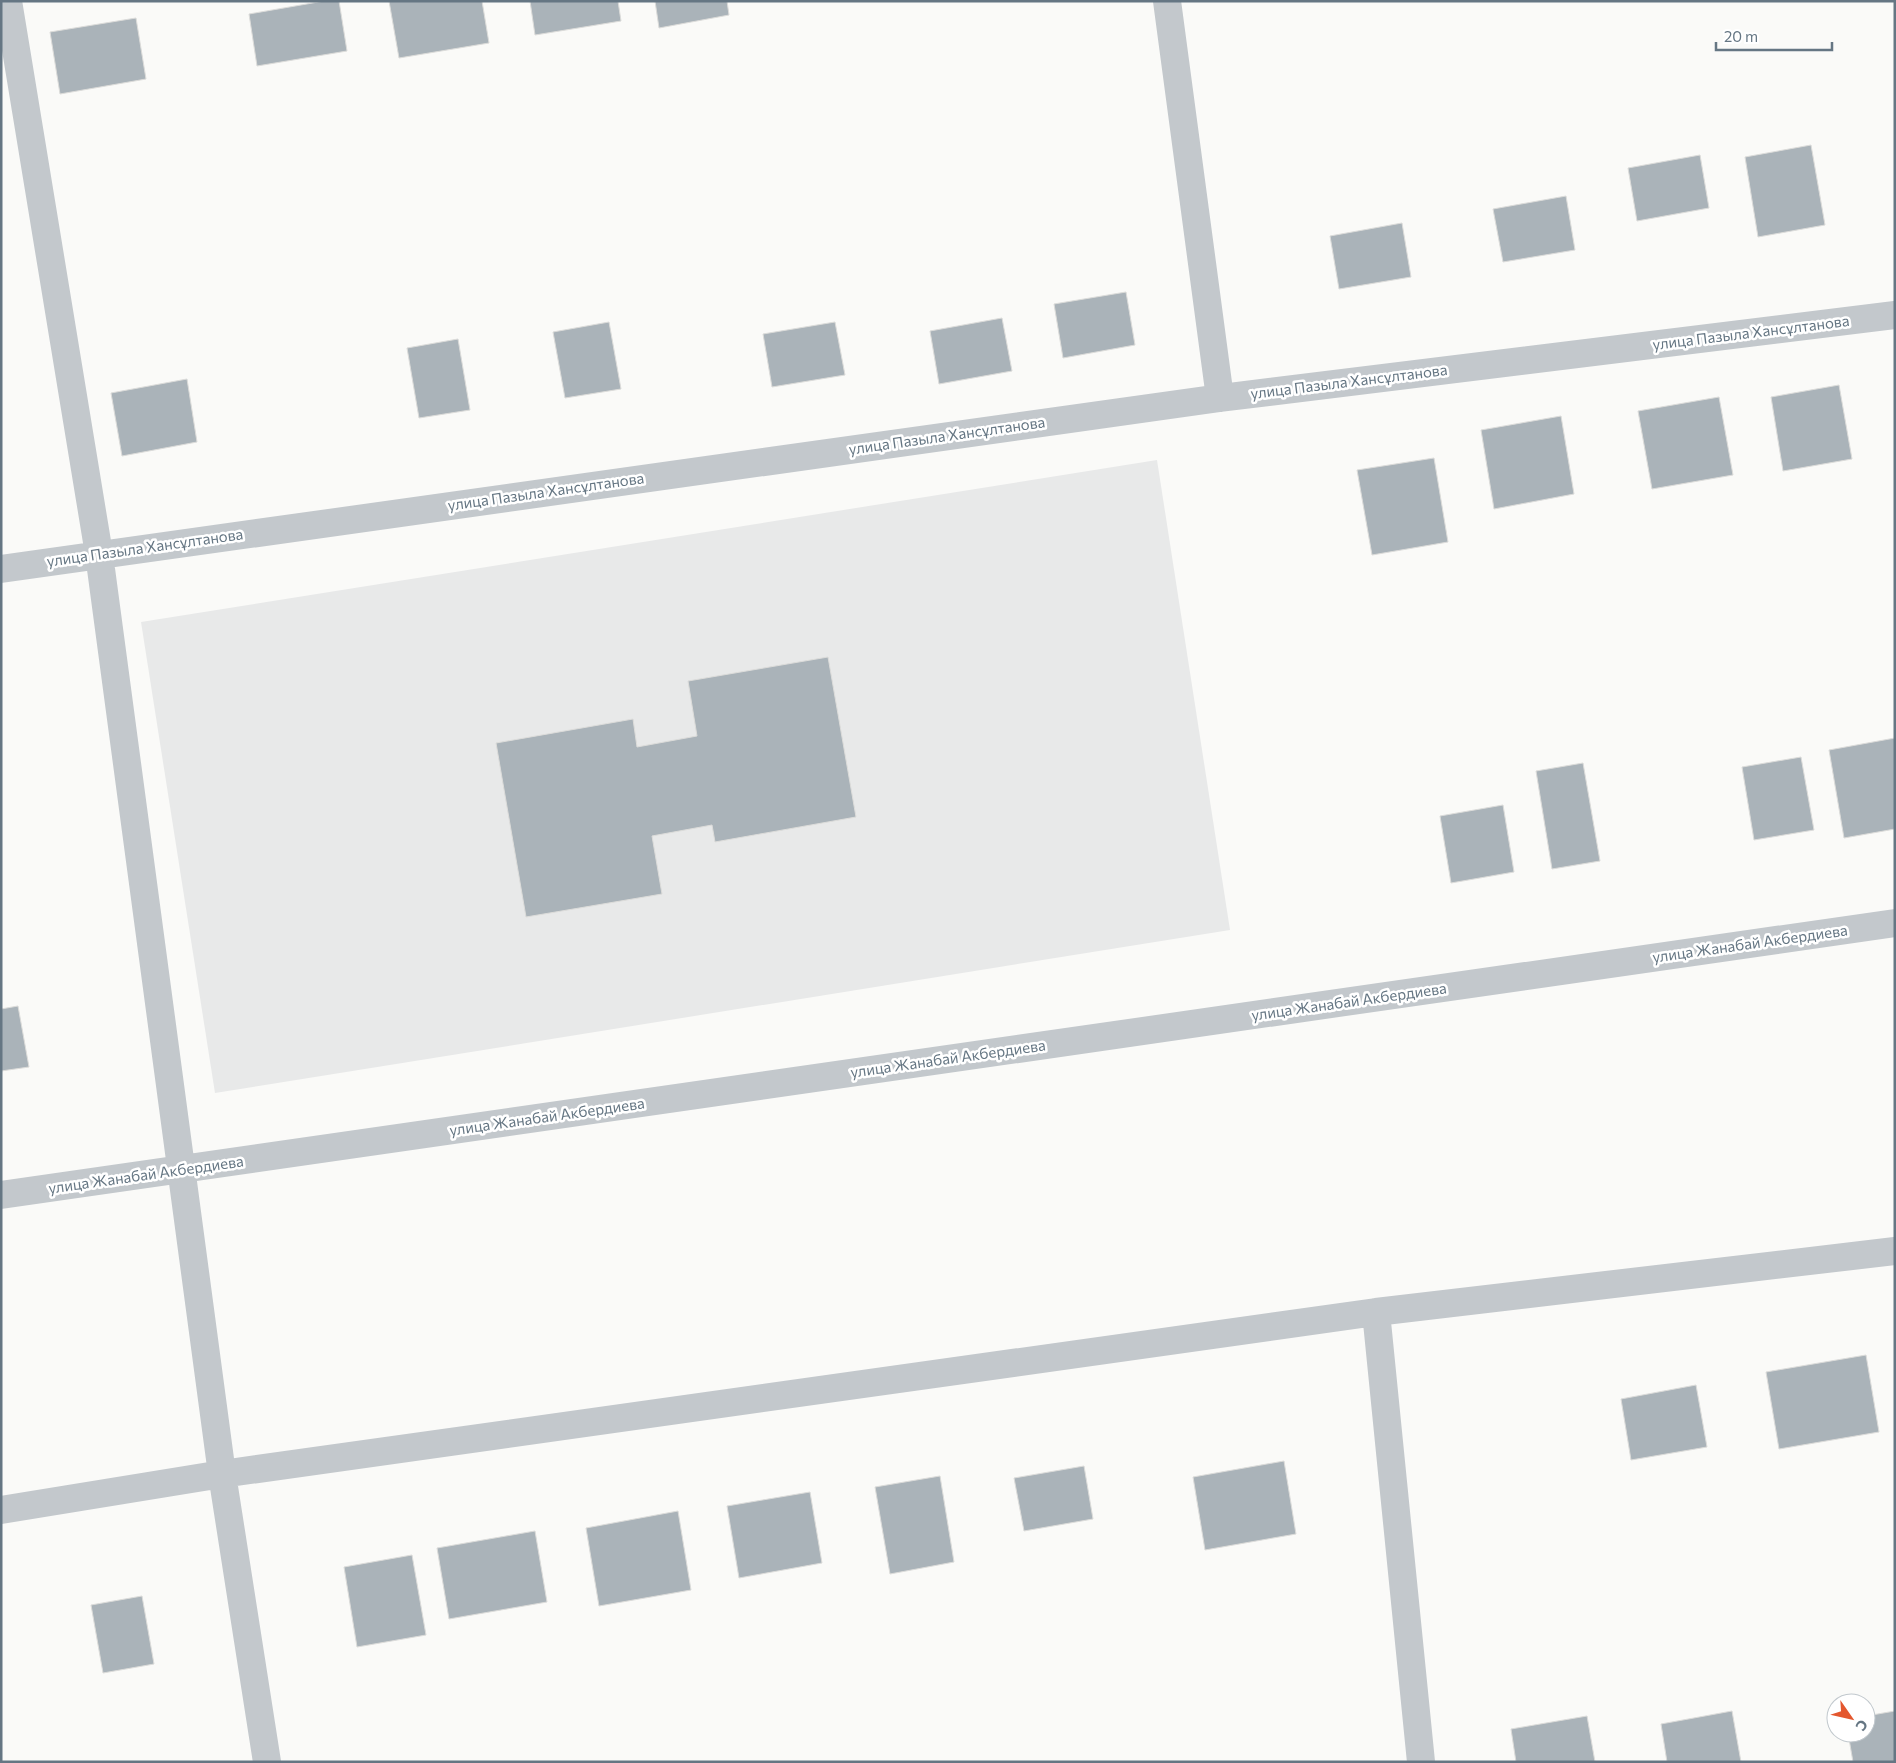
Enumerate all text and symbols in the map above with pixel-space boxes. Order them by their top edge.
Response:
scale bar [1716,20,1832,52]
text: 20 m [1724,27,1758,45]
street label: улица Пазыла Хансұлтанова [1651,311,1850,353]
street label: улица Пазыла Хансұлтанова [1249,360,1448,402]
street label: улица Пазыла Хансұлтанова [847,412,1046,458]
street label: улица Пазыла Хансұлтанова [446,468,645,514]
street label: улица Пазыла Хансұлтанова [45,524,244,570]
street label: улица Жанабай Акбердиева [1651,920,1849,966]
street label: улица Жанабай Акбердиева [1250,978,1448,1024]
street label: улица Жанабай Акбердиева [849,1035,1047,1081]
street label: улица Жанабай Акбердиева [448,1093,646,1139]
street label: улица Жанабай Акбердиева [47,1151,245,1197]
north arrow [1826,1693,1876,1743]
text: С [1852,1717,1872,1734]

